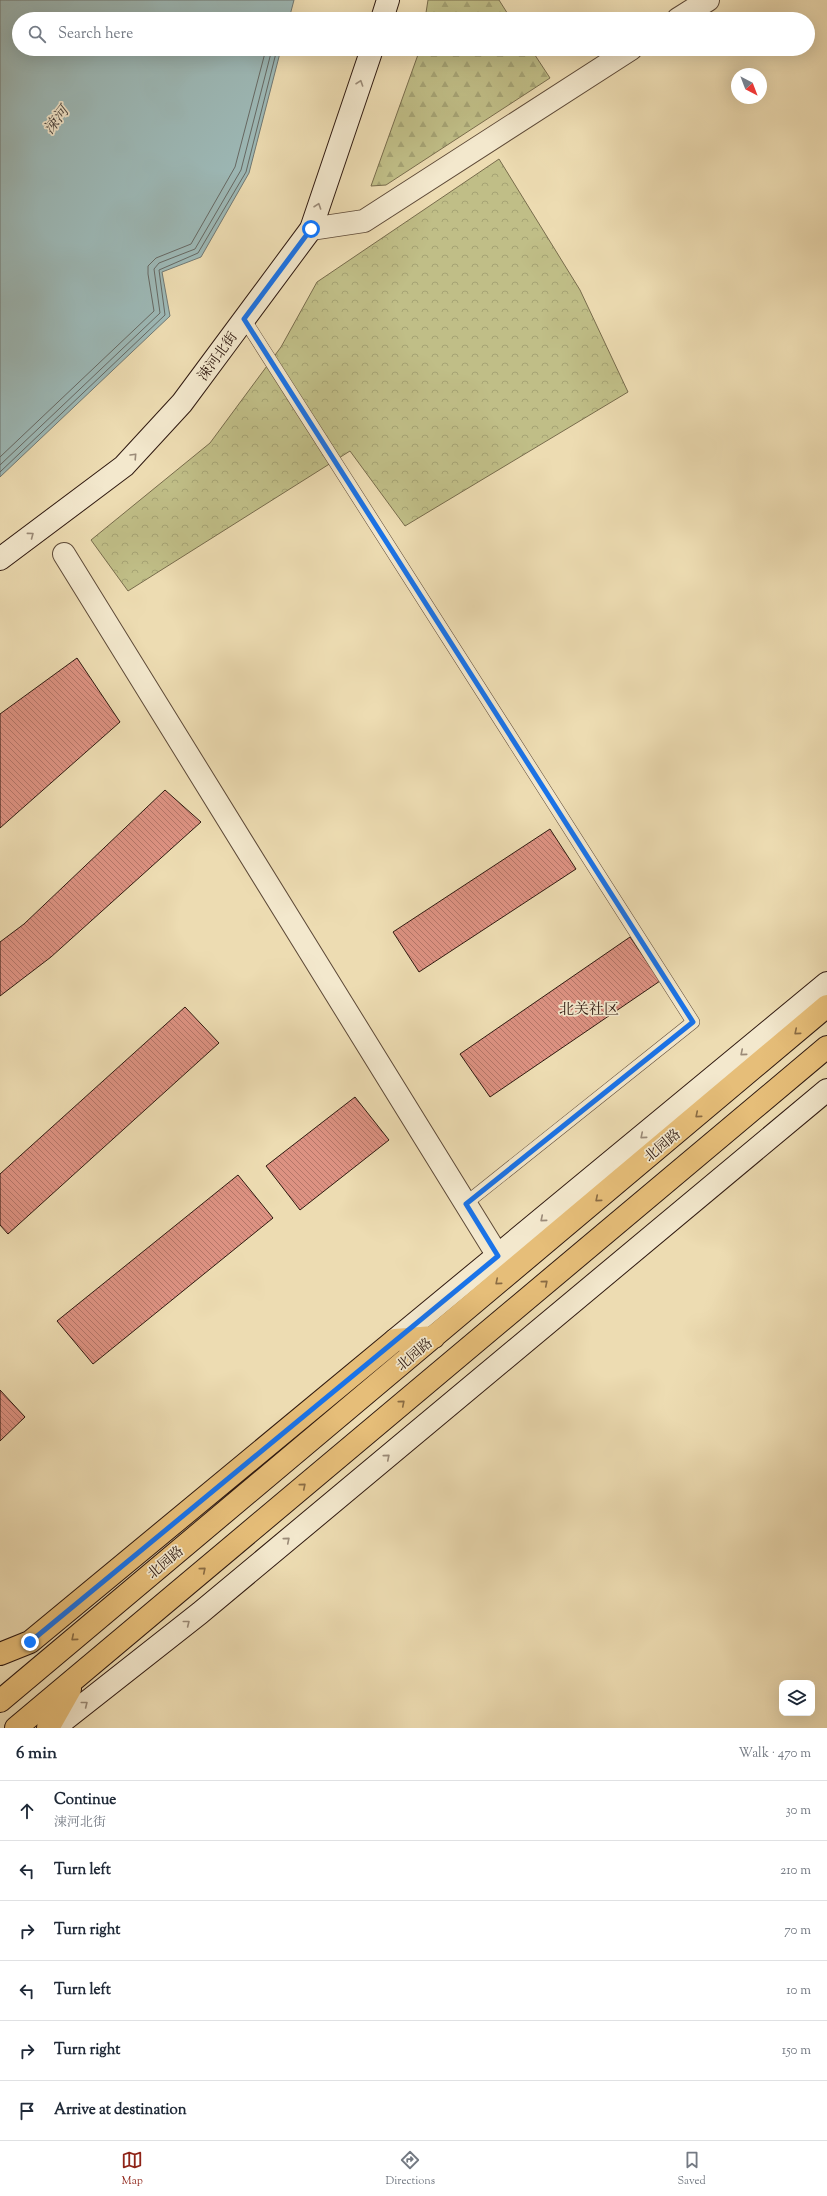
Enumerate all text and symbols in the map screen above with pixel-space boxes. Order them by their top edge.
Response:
search box [12,12,815,56]
icon: search [26,23,48,45]
text: Search here [58,24,133,45]
north arrow [731,68,767,104]
one-way arrow [355,80,364,87]
water label: 涑河 [40,100,77,139]
one-way arrow [314,203,322,210]
route start [302,220,320,238]
street label: 涑河北街 [194,329,243,386]
one-way arrow [129,453,136,460]
one-way arrow [27,533,34,540]
district label: 北关社区 [559,1000,619,1021]
one-way arrow [794,1027,802,1034]
one-way arrow [740,1048,748,1055]
one-way arrow [695,1111,702,1118]
street label: 北园路 [641,1125,686,1168]
one-way arrow [640,1131,648,1138]
one-way arrow [595,1194,603,1201]
one-way arrow [540,1214,547,1221]
one-way arrow [496,1278,503,1285]
one-way arrow [540,1281,548,1288]
street label: 北园路 [393,1334,438,1377]
one-way arrow [398,1400,405,1407]
one-way arrow [382,1455,389,1462]
one-way arrow [298,1484,305,1491]
one-way arrow [282,1538,289,1545]
street label: 北园路 [144,1542,189,1585]
one-way arrow [199,1567,206,1574]
one-way arrow [182,1621,189,1628]
route end [21,1633,39,1651]
one-way arrow [72,1633,79,1640]
map controls [779,1680,815,1716]
button: layers [779,1680,815,1716]
one-way arrow [80,1701,87,1708]
text: 6 min [16,1742,57,1766]
text: Walk · 470 m [738,1745,811,1763]
text: Continue [54,1790,116,1811]
icon: ahead [16,1800,38,1822]
text: 30 m [785,1802,811,1820]
text: 涑河北街 [54,1814,106,1832]
icon: left [16,1860,38,1882]
text: Turn left [54,1860,111,1881]
text: 210 m [780,1862,811,1880]
icon: right [16,1920,38,1942]
text: Turn right [54,1920,120,1941]
text: 70 m [784,1922,811,1940]
icon: left [16,1980,38,2002]
text: Turn left [54,1980,111,2001]
text: 10 m [786,1982,811,2000]
icon: right [16,2040,38,2062]
text: Turn right [54,2040,120,2061]
text: 150 m [782,2042,811,2060]
icon: arrive [16,2100,38,2122]
text: Arrive at destination [54,2100,187,2121]
tab: Map [121,2149,143,2189]
tab: Directions [386,2149,435,2189]
tab: Saved [678,2149,706,2189]

